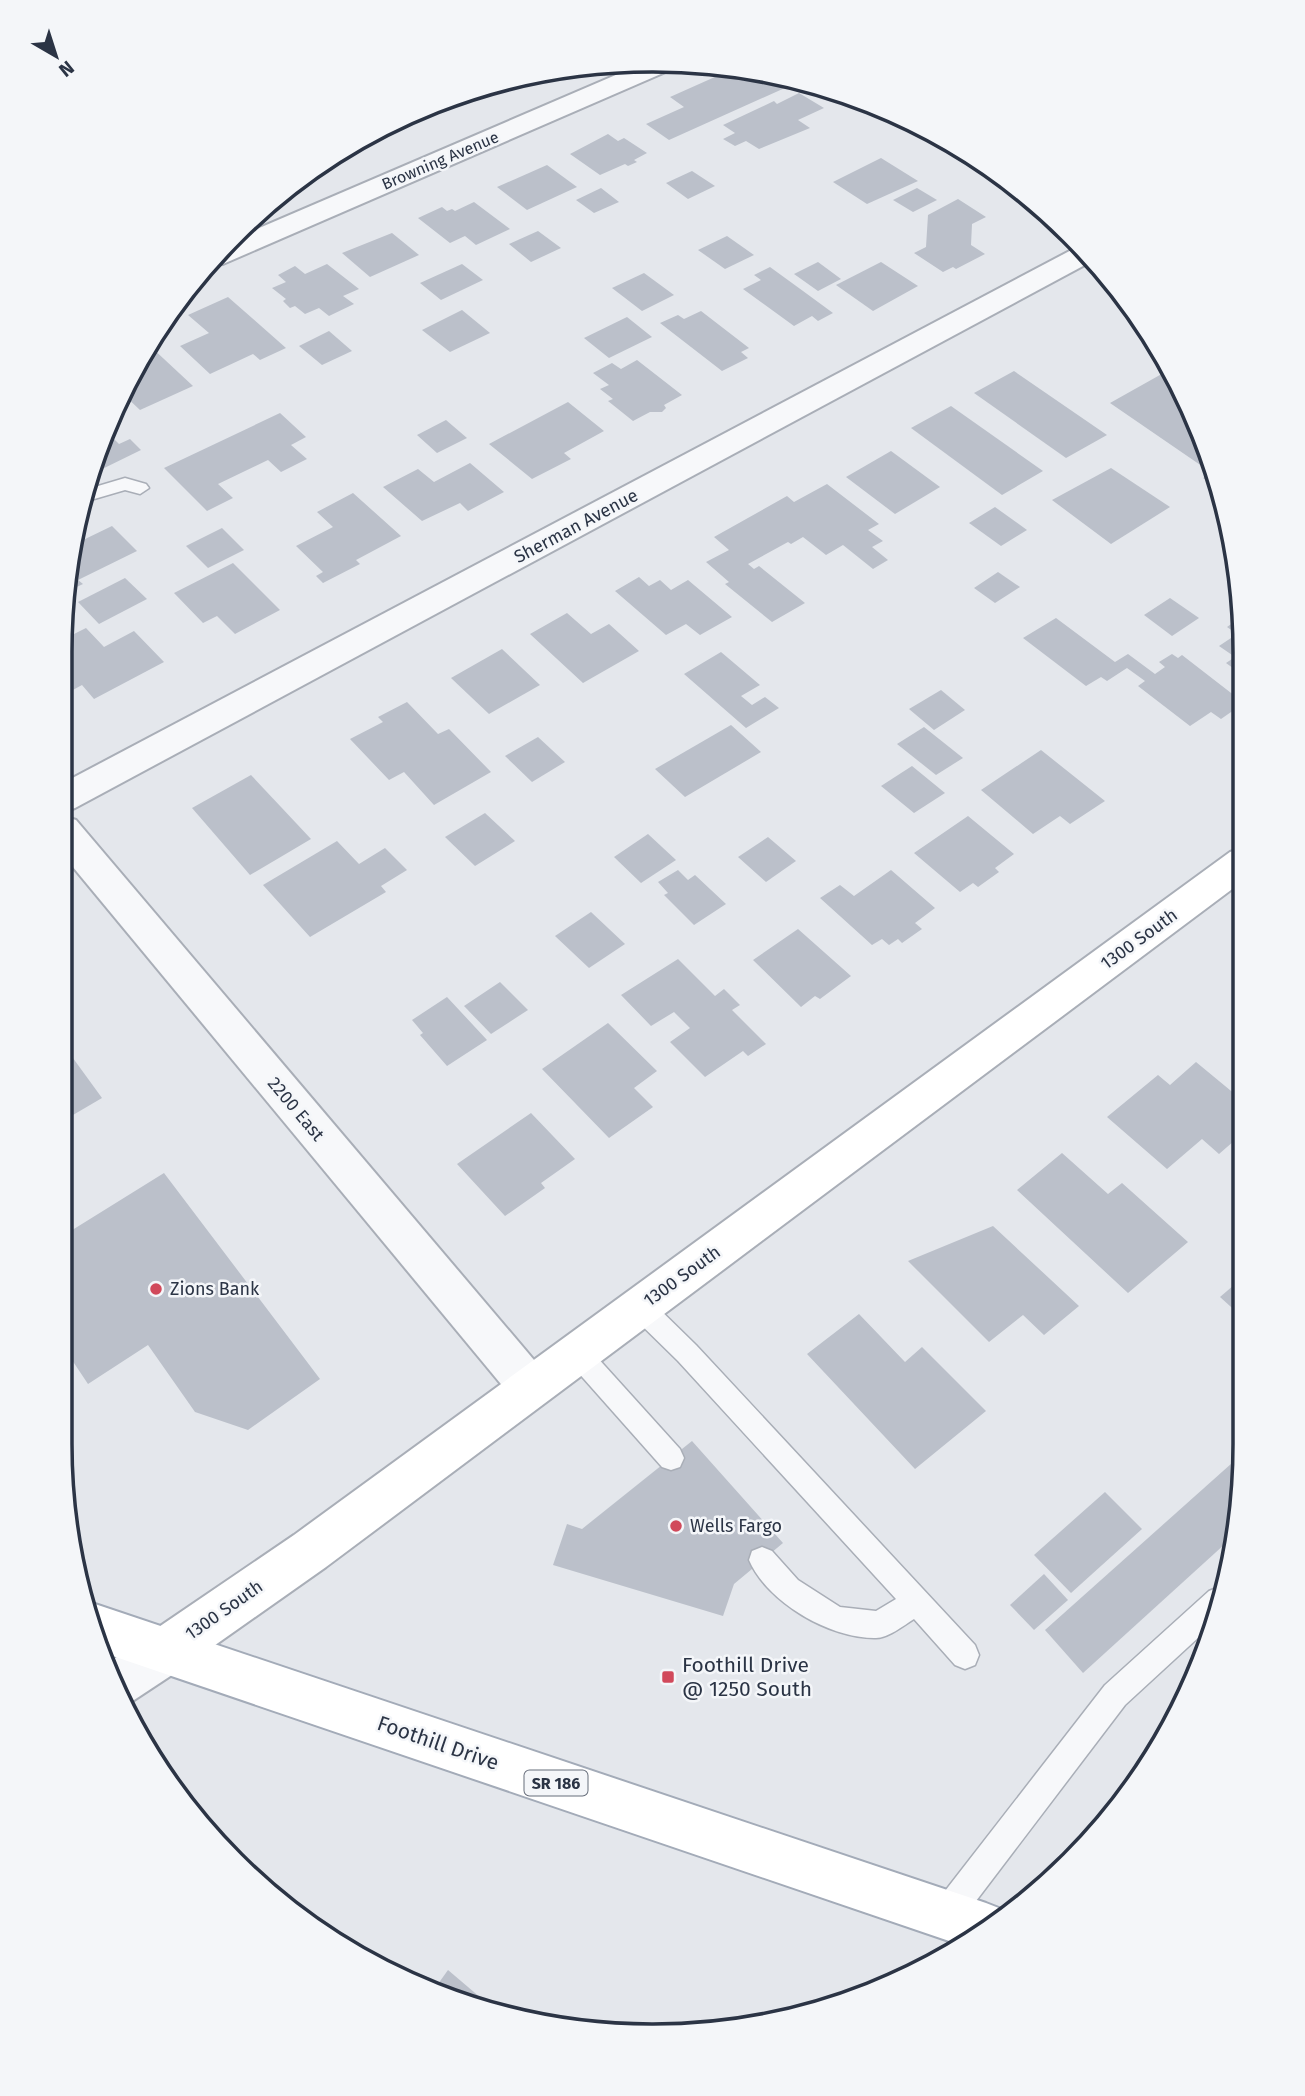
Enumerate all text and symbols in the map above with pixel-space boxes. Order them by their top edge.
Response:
north arrow [21,21,91,91]
text: N [54,56,79,82]
street label: Browning Avenue [379,127,502,194]
street label: Sherman Avenue [510,484,642,568]
street label: 1300 South [1096,904,1182,974]
street label: 2200 East [263,1073,329,1146]
street label: 1300 South [639,1241,725,1311]
place label: Zions Bank [170,1278,260,1300]
marker: Zions Bank [148,1281,164,1297]
place label: Wells Fargo [690,1515,782,1537]
marker: Wells Fargo [668,1518,684,1534]
street label: 1300 South [181,1575,267,1645]
place label: Foothill Drive @ 1250 South [682,1652,812,1702]
marker: Foothill Drive @ 1250 South [660,1669,676,1685]
street label: Foothill Drive [374,1710,502,1776]
road number: SR 186 [524,1770,588,1796]

